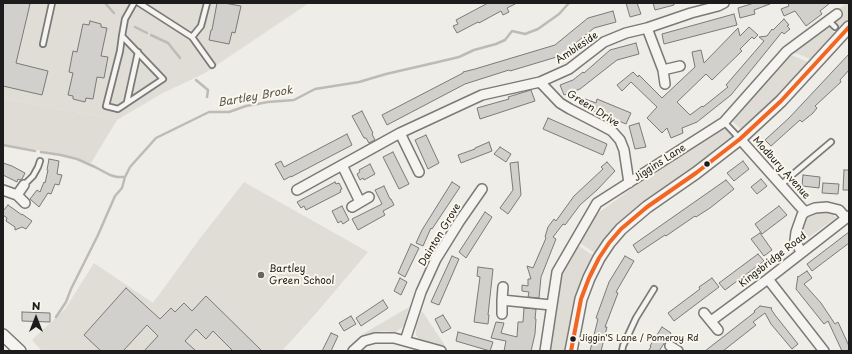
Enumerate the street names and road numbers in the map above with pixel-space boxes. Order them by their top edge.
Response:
street label: Ambleside [554,29,600,67]
street label: Green Drive [565,88,621,130]
street label: Modbury Avenue [750,134,812,202]
street label: Jiggins Lane [632,142,688,184]
street label: Dainton Grove [417,201,463,269]
street label: Kingsbridge Road [737,230,809,290]

